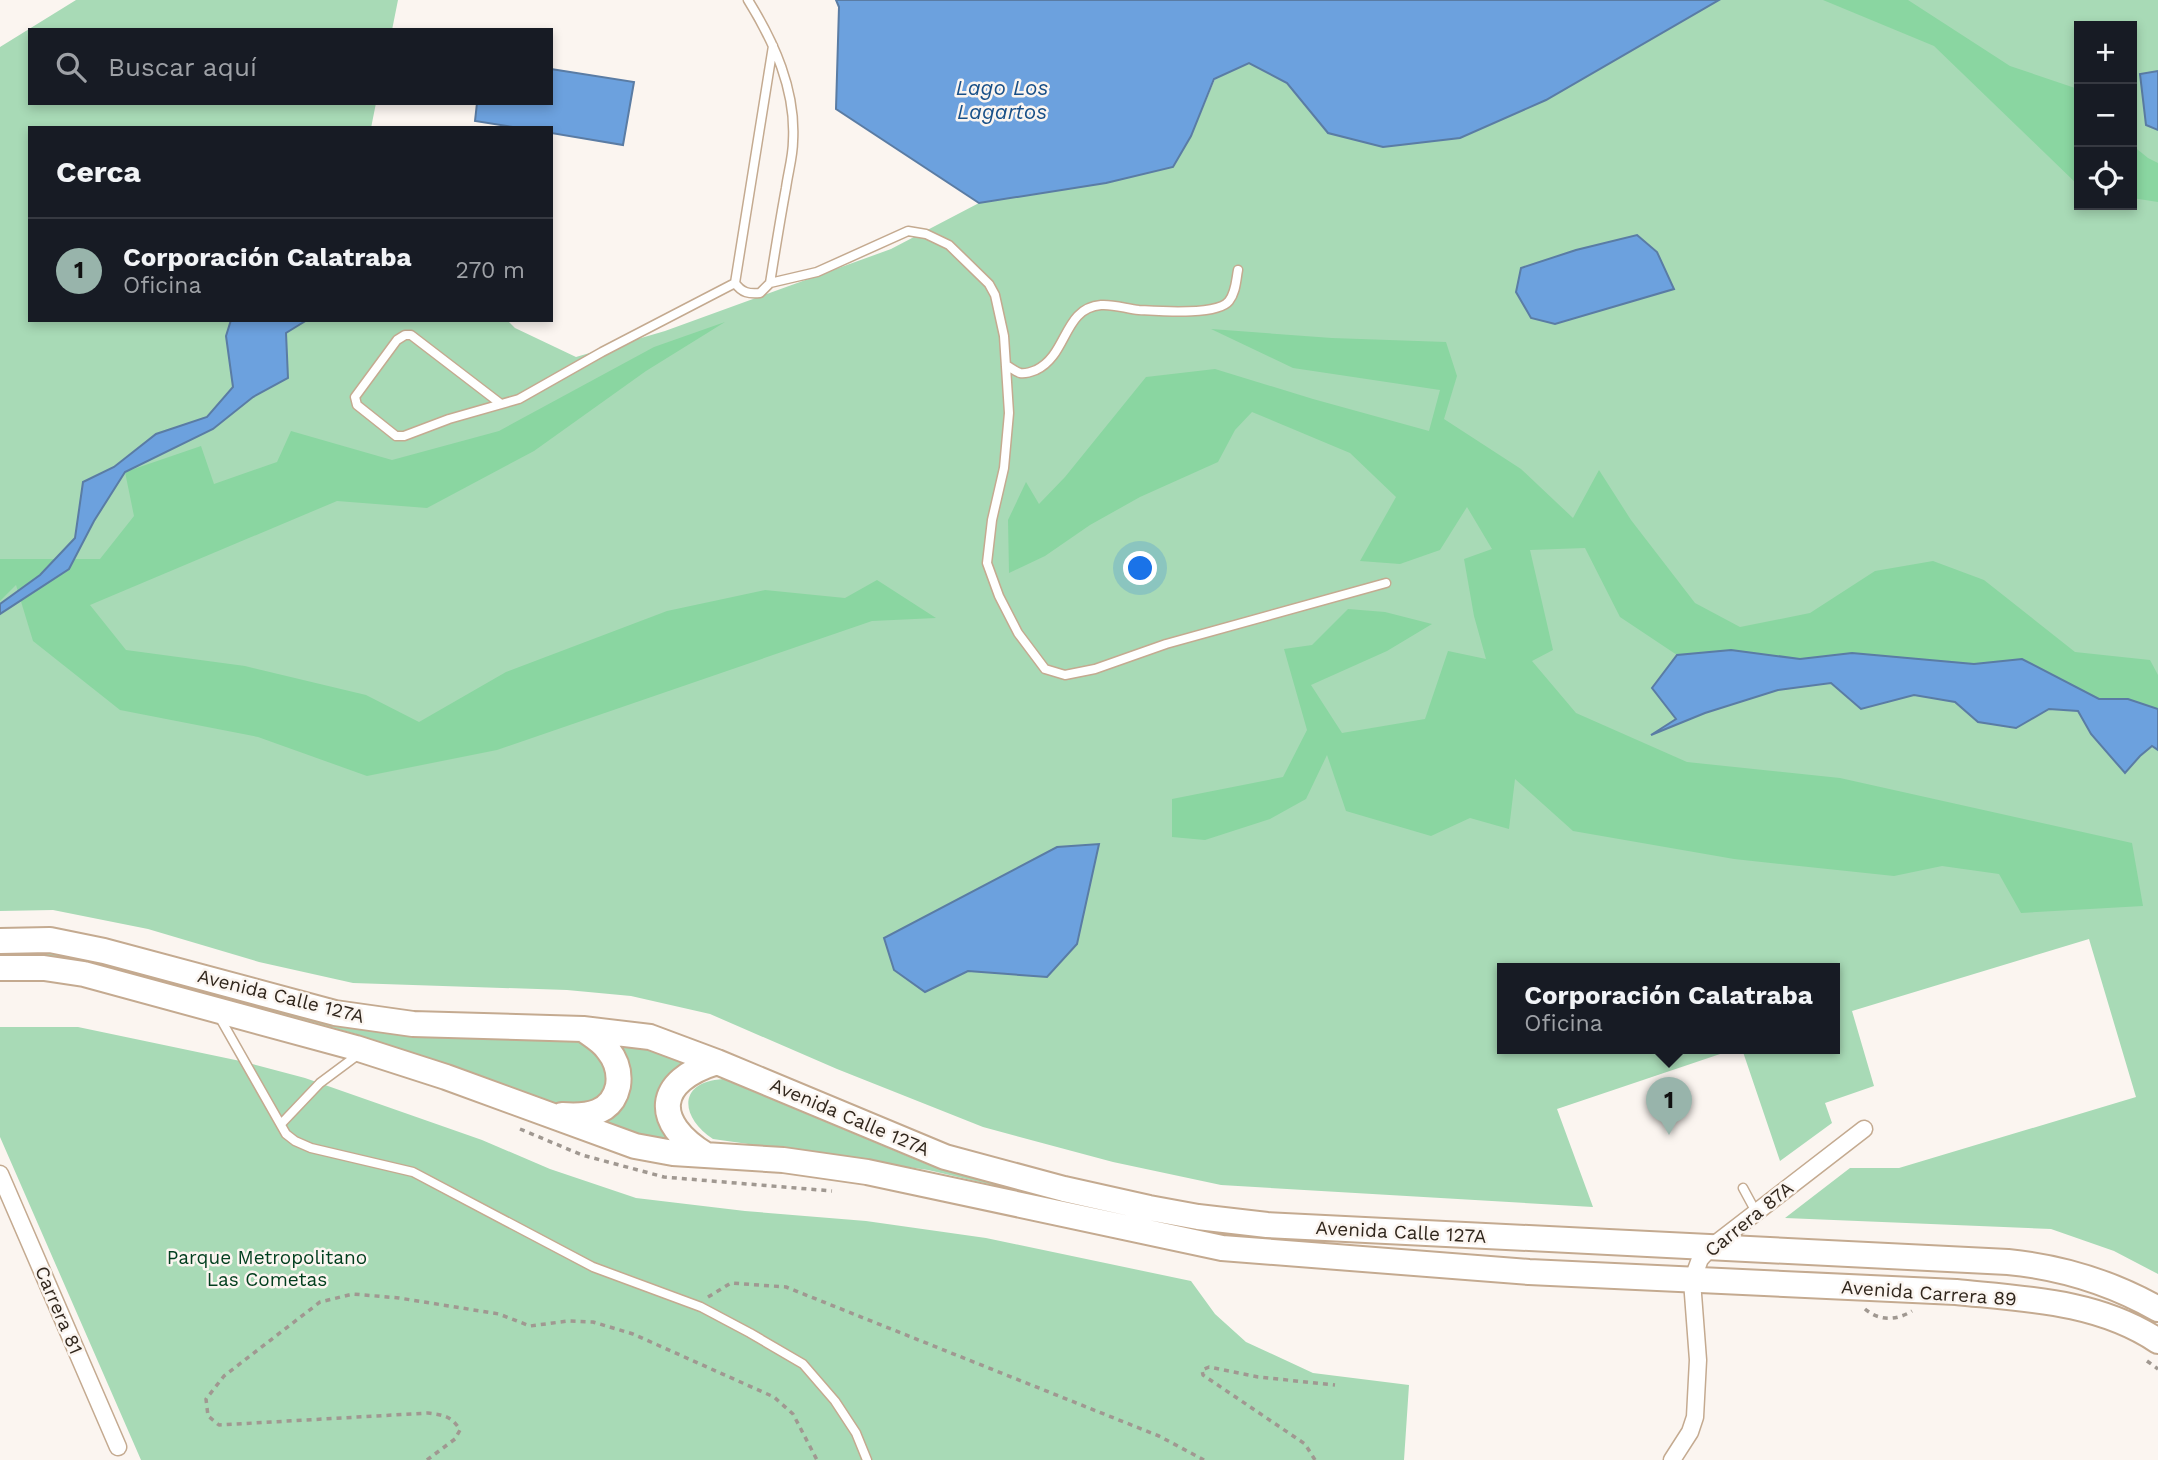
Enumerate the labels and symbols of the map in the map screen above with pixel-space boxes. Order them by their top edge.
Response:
water label: Lago Los Lagartos [956,75,1048,124]
your location [1123,551,1157,585]
street label: Avenida Calle 127A [195,964,367,1028]
street label: Avenida Calle 127A [767,1073,934,1161]
pin: 1 [1646,1077,1692,1135]
street label: Carrera 87A [1700,1176,1798,1262]
street label: Avenida Calle 127A [1315,1216,1487,1248]
park label: Parque Metropolitano Las Cometas [167,1246,367,1291]
street label: Carrera 81 [30,1263,88,1357]
street label: Avenida Carrera 89 [1840,1275,2018,1311]

